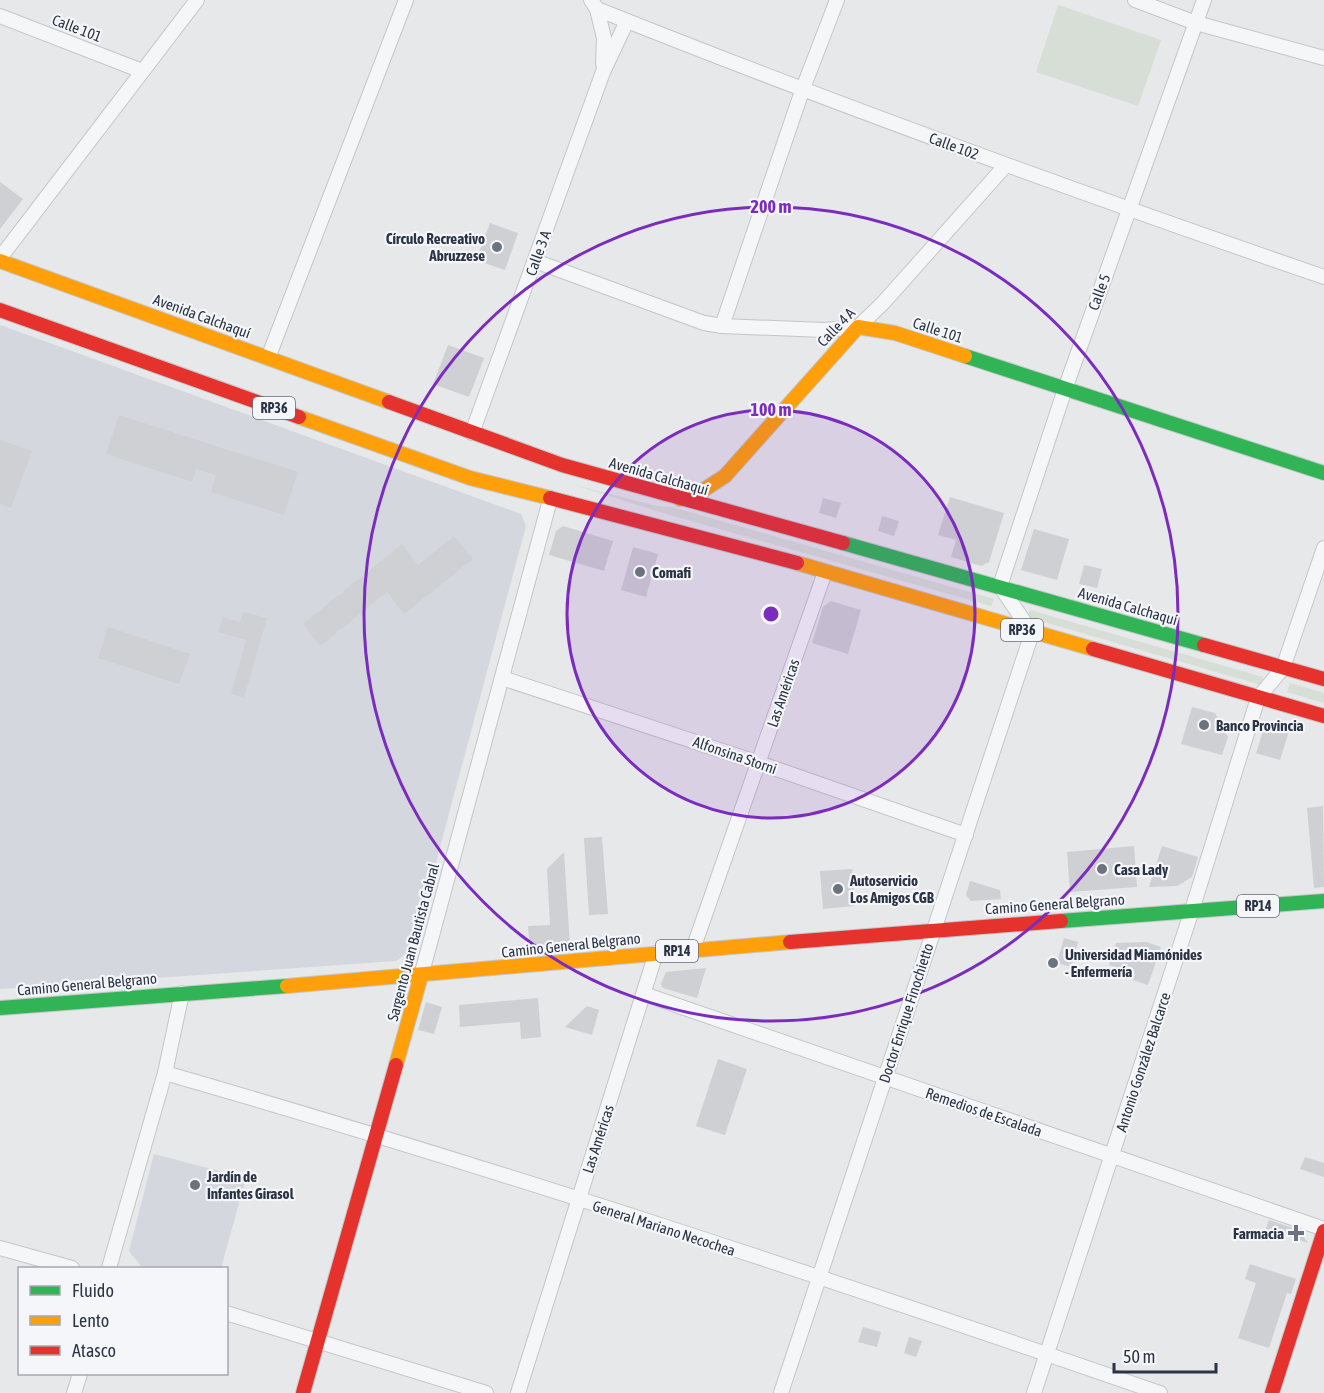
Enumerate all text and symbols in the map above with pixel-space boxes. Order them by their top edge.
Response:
street label: Calle 101 [50,11,104,45]
street label: Calle 102 [927,129,981,163]
text: 200 m [751,196,791,217]
street label: Calle 3 A [522,227,554,278]
place label: Círculo Recreativo Abruzzese [386,230,485,264]
marker: Círculo Recreativo Abruzzese [490,240,504,254]
street label: Calle 5 [1085,271,1113,313]
street label: Avenida Calchaquí [151,291,253,342]
street label: Calle 4 A [814,304,859,350]
street label: Calle 101 [911,314,965,346]
road number: RP36 [253,397,295,419]
text: 100 m [751,399,791,420]
street label: Avenida Calchaquí [608,454,711,498]
place label: Comafi [652,564,691,581]
marker: Comafi [633,565,647,579]
street label: Avenida Calchaquí [1077,584,1180,628]
centre of rings [761,604,781,624]
road number: RP36 [1001,619,1043,641]
street label: Las Américas [763,657,803,729]
place label: Banco Provincia [1216,717,1304,734]
marker: Banco Provincia [1197,718,1211,732]
street label: Alfonsina Storni [691,733,779,777]
street label: Sargento Juan Bautista Cabral [384,861,442,1023]
place label: Casa Lady [1114,861,1169,878]
marker: Casa Lady [1095,862,1109,876]
place label: Autoservicio Los Amigos CGB [849,872,935,906]
marker: Autoservicio Los Amigos CGB [831,882,845,896]
street label: Camino General Belgrano [985,891,1125,917]
road number: RP14 [1237,895,1279,917]
street label: Camino General Belgrano [501,929,641,961]
road number: RP14 [656,940,698,962]
street label: Doctor Enrique Finochietto [875,941,937,1085]
place label: Universidad Miamónides - Enfermería [1065,946,1203,980]
marker: Universidad Miamónides - Enfermería [1046,956,1060,970]
street label: Camino General Belgrano [17,969,157,999]
street label: Antonio González Balcarce [1112,990,1174,1134]
street label: Remedios de Escalada [924,1084,1044,1140]
street label: Las Américas [579,1103,617,1175]
place label: Jardín de Infantes Girasol [206,1168,295,1202]
marker: Jardín de Infantes Girasol [188,1178,202,1192]
street label: General Mariano Necochea [591,1197,738,1259]
place label: Farmacia [1233,1225,1284,1242]
marker: Farmacia [1289,1226,1303,1240]
legend [18,1267,228,1375]
text: Fluido [72,1280,114,1301]
text: Lento [72,1310,109,1331]
scale bar [1114,1336,1216,1374]
text: Atasco [72,1340,116,1361]
text: 50 m [1123,1346,1155,1367]

